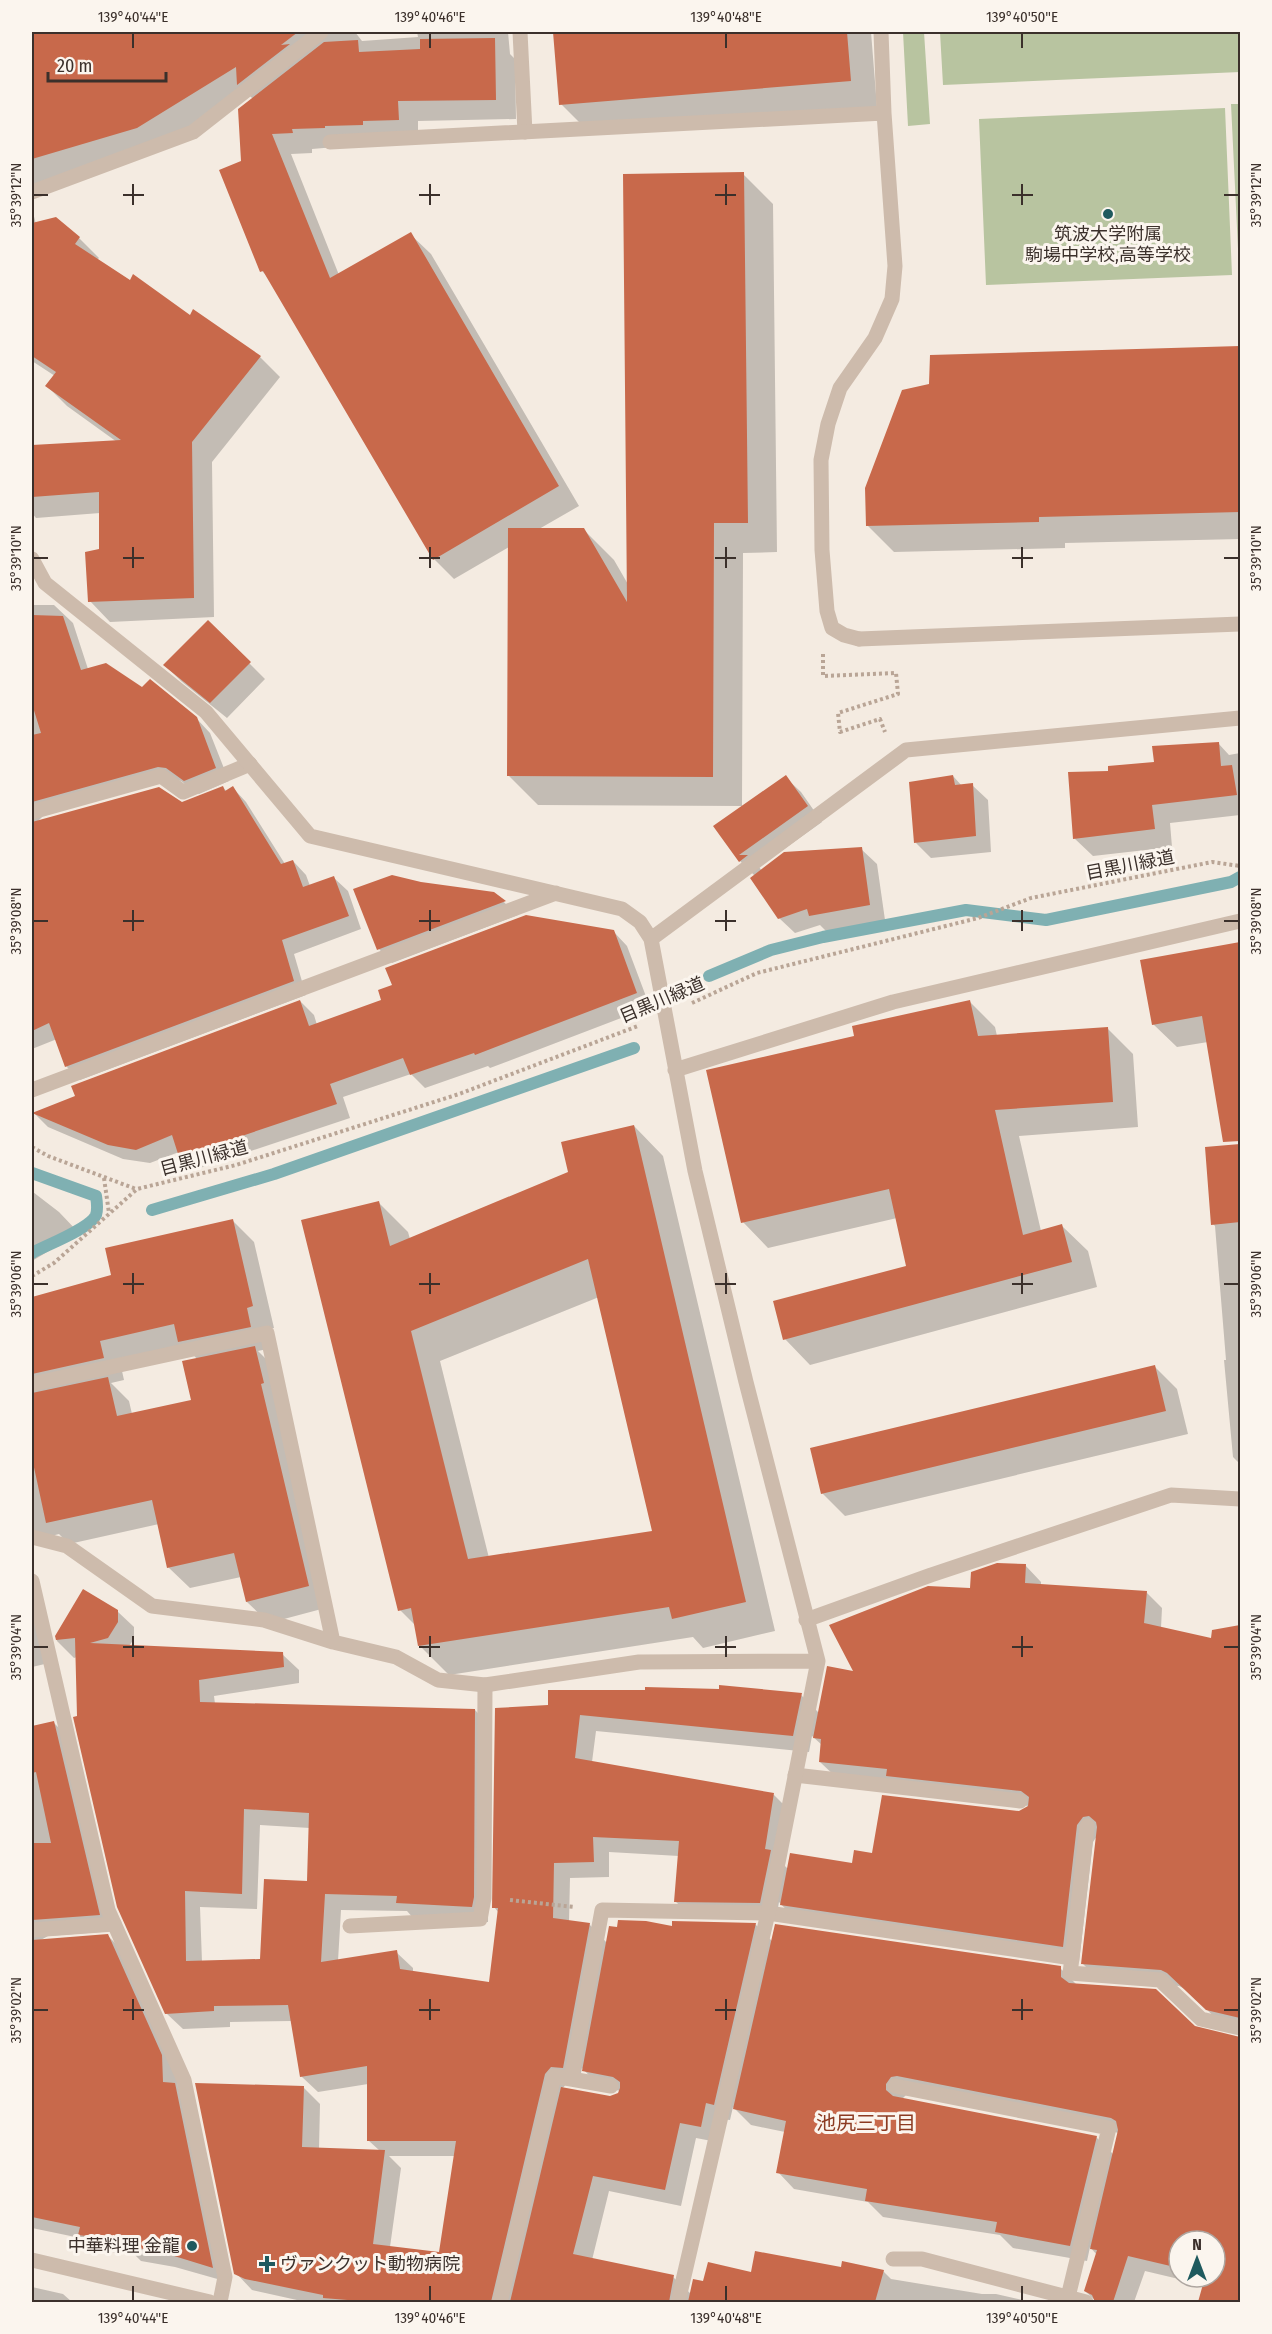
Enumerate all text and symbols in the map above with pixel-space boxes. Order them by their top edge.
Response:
text: 139°40'44"E [98,8,168,26]
text: 139°40'46"E [394,8,466,26]
text: 139°40'48"E [690,8,762,26]
text: 139°40'50"E [986,8,1058,26]
scale bar [48,45,166,83]
text: 20 m [57,55,92,77]
text: 35°39'12"N [7,163,25,227]
text: 35°39'12"N [1247,163,1265,227]
marker: 筑波大学附属 駒場中学校,高等学校 [1101,207,1115,221]
place label: 筑波大学附属 駒場中学校,高等学校 [1025,223,1191,266]
text: 35°39'10"N [7,525,25,591]
text: 35°39'10"N [1247,525,1265,591]
street label: 目黒川緑道 [1084,846,1176,884]
text: 35°39'08"N [7,887,25,955]
text: 35°39'08"N [1247,887,1265,955]
street label: 目黒川緑道 [616,972,708,1028]
street label: 目黒川緑道 [158,1136,250,1180]
text: 35°39'06"N [7,1250,25,1318]
text: 35°39'06"N [1247,1250,1265,1318]
text: 35°39'04"N [7,1614,25,1680]
text: 35°39'04"N [1247,1614,1265,1680]
text: 35°39'02"N [7,1977,25,2043]
text: 35°39'02"N [1247,1977,1265,2043]
district label: 池尻三丁目 [816,2111,916,2135]
north arrow [1167,2229,1227,2289]
place label: 中華料理 金龍 [68,2235,180,2257]
text: N [1192,2235,1202,2254]
marker: 中華料理 金龍 [185,2239,199,2253]
place label: ヴァンクット動物病院 [280,2253,460,2275]
marker: ヴァンクット動物病院 [258,2255,276,2273]
text: 139°40'44"E [98,2309,168,2327]
text: 139°40'46"E [394,2309,466,2327]
text: 139°40'48"E [690,2309,762,2327]
text: 139°40'50"E [986,2309,1058,2327]

